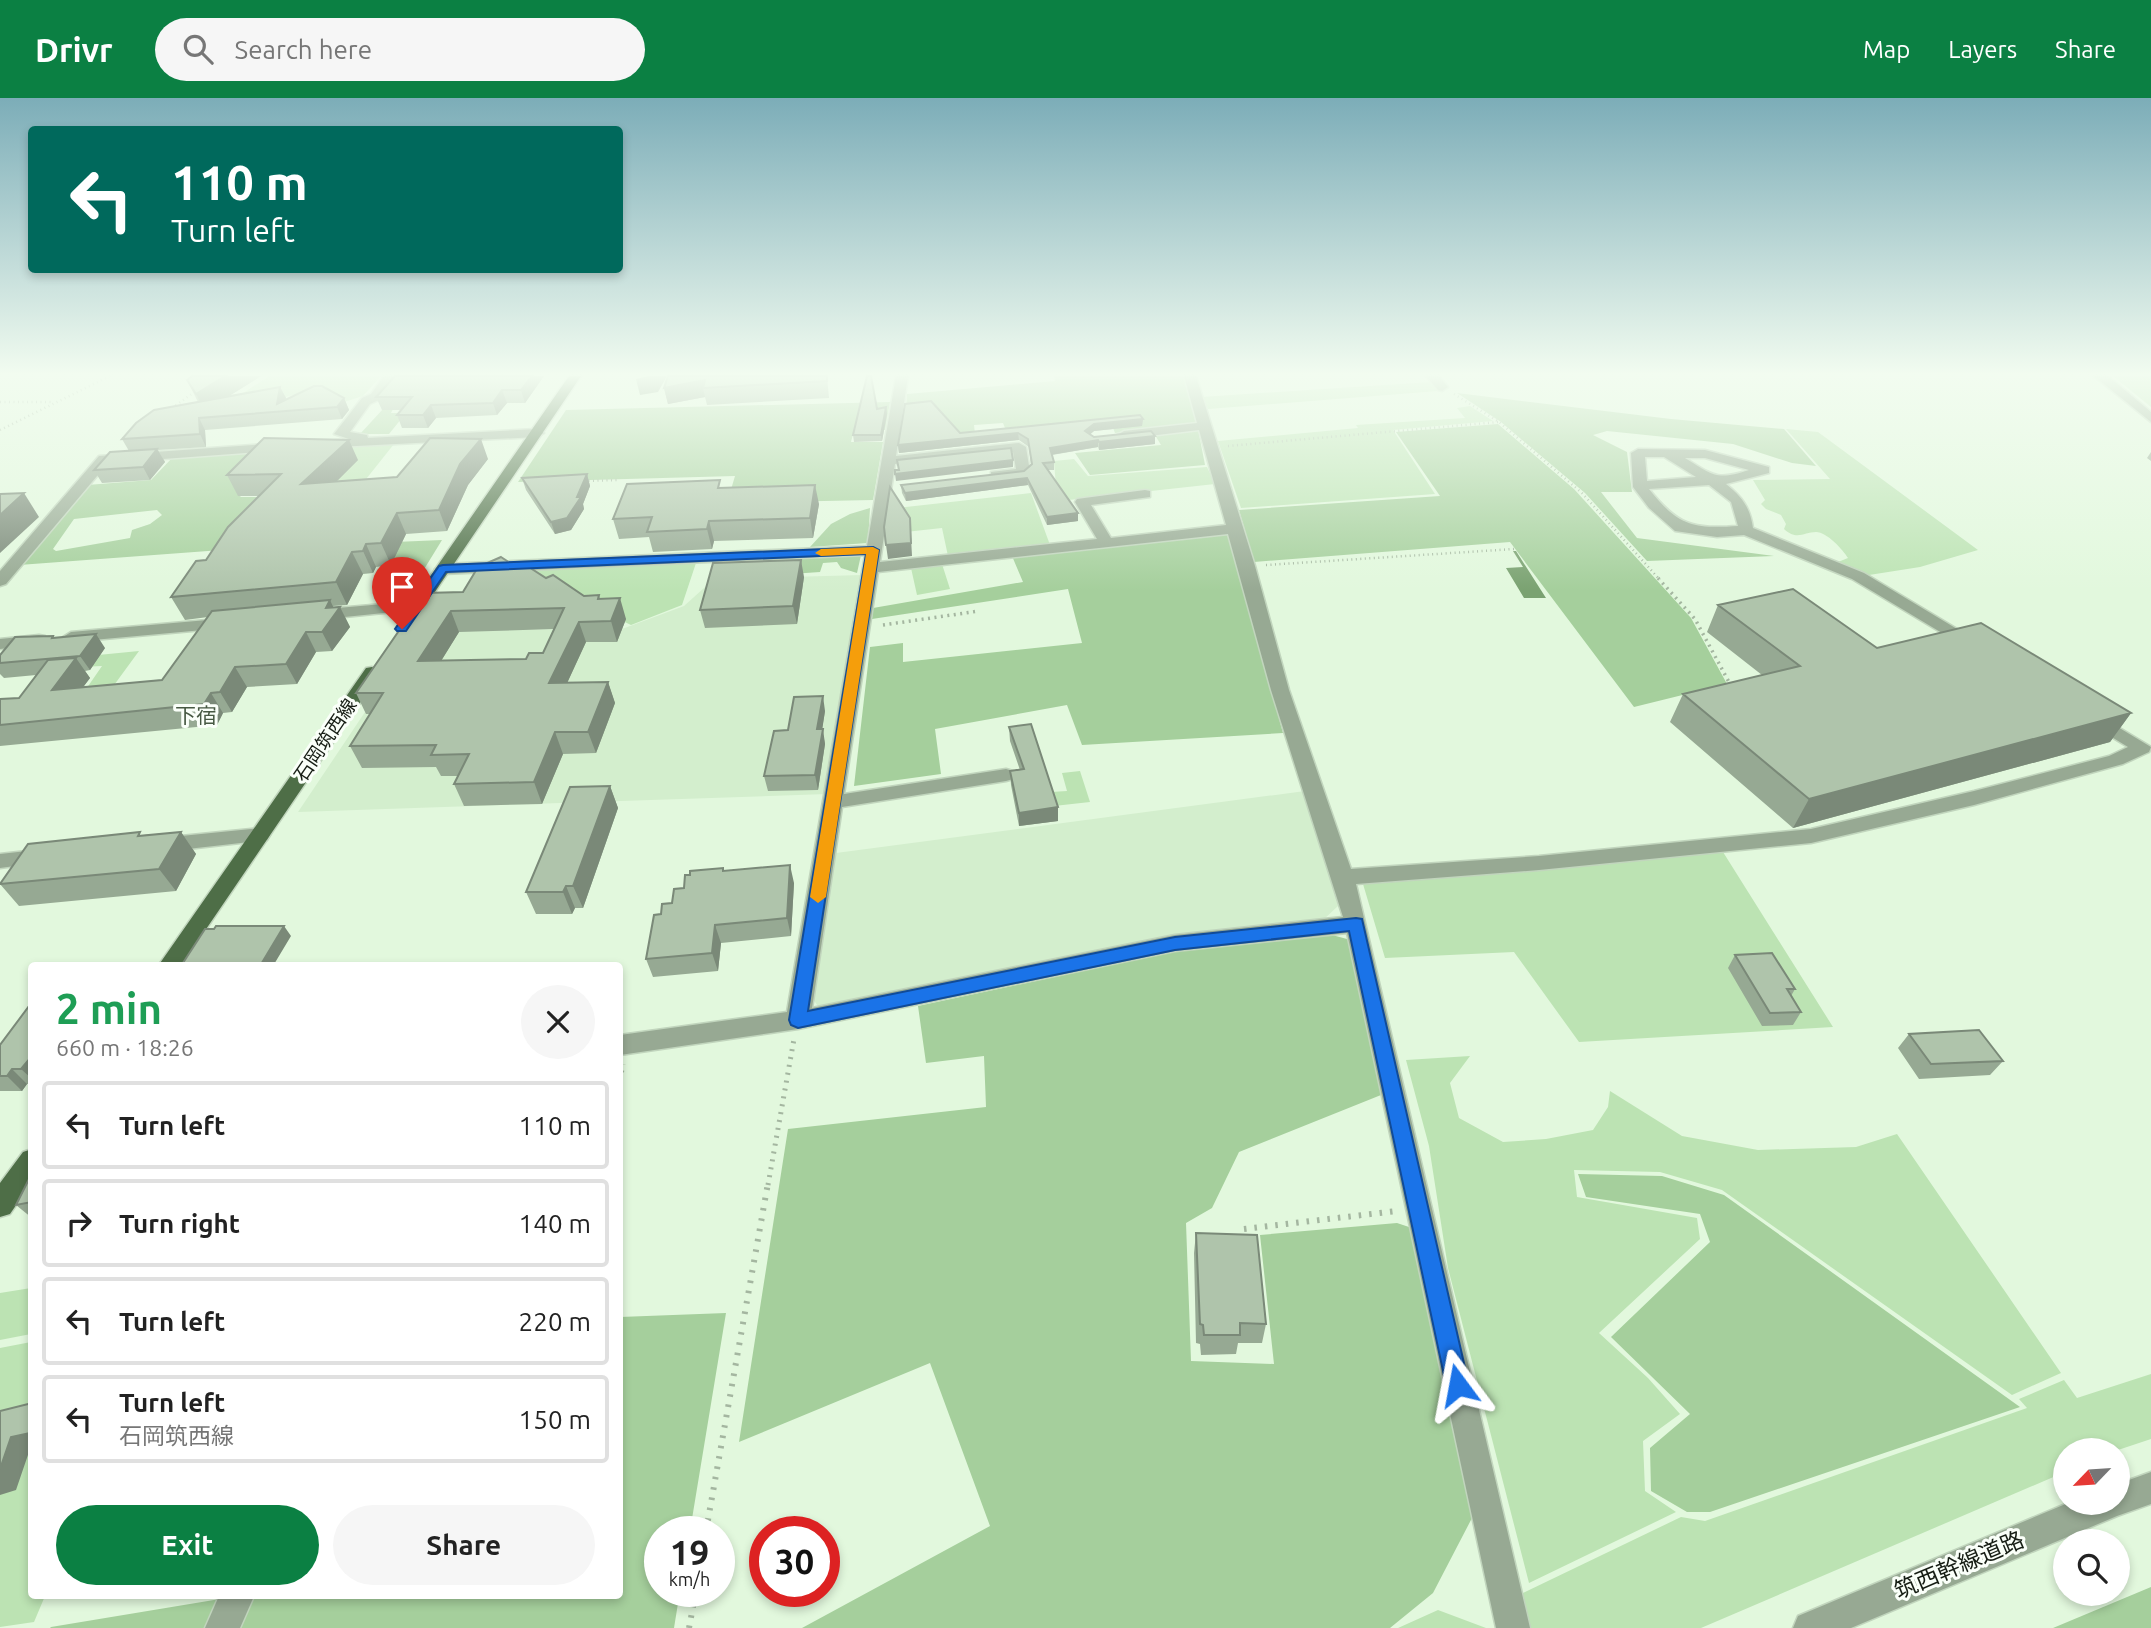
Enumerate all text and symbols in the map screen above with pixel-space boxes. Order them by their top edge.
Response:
search box [155,18,645,81]
icon: search [179,30,217,68]
text: Drivr [35,31,113,68]
text: Search here [235,35,372,64]
text: Map [1863,36,1910,63]
text: Layers [1948,36,2017,63]
text: Share [2055,36,2116,63]
icon: left [56,154,147,245]
text: 110 m [171,154,308,209]
text: Turn left [171,212,295,248]
pin [372,557,432,629]
icon: arrive [383,568,421,606]
street label: 石岡筑西線 [289,694,361,786]
district label: 下宿 [175,703,217,727]
text: 2 min [56,985,162,1032]
button: close [521,985,595,1059]
text: 660 m · 18:26 [56,1035,194,1060]
icon: left [60,1106,98,1144]
text: Turn left [119,1111,225,1140]
text: 110 m [519,1111,591,1140]
icon: right [60,1204,98,1242]
text: Turn right [119,1209,240,1238]
text: 140 m [519,1209,591,1238]
icon: left [60,1302,98,1340]
text: Turn left [119,1307,225,1336]
text: 220 m [519,1307,591,1336]
position arrow [1421,1348,1495,1422]
text: Turn left [119,1388,225,1417]
icon: left [60,1400,98,1438]
text: 150 m [519,1405,591,1434]
text: 石岡筑西線 [119,1423,234,1448]
north arrow [2053,1438,2130,1516]
map controls [2053,1438,2130,1606]
button: Exit [56,1505,319,1585]
button: Share [333,1505,595,1585]
speed limit sign: 30 [749,1516,840,1607]
street label: 筑西幹線道路 [1890,1526,2027,1603]
button: search [2053,1529,2130,1606]
text: 19 [670,1532,709,1572]
text: km/h [669,1569,710,1589]

